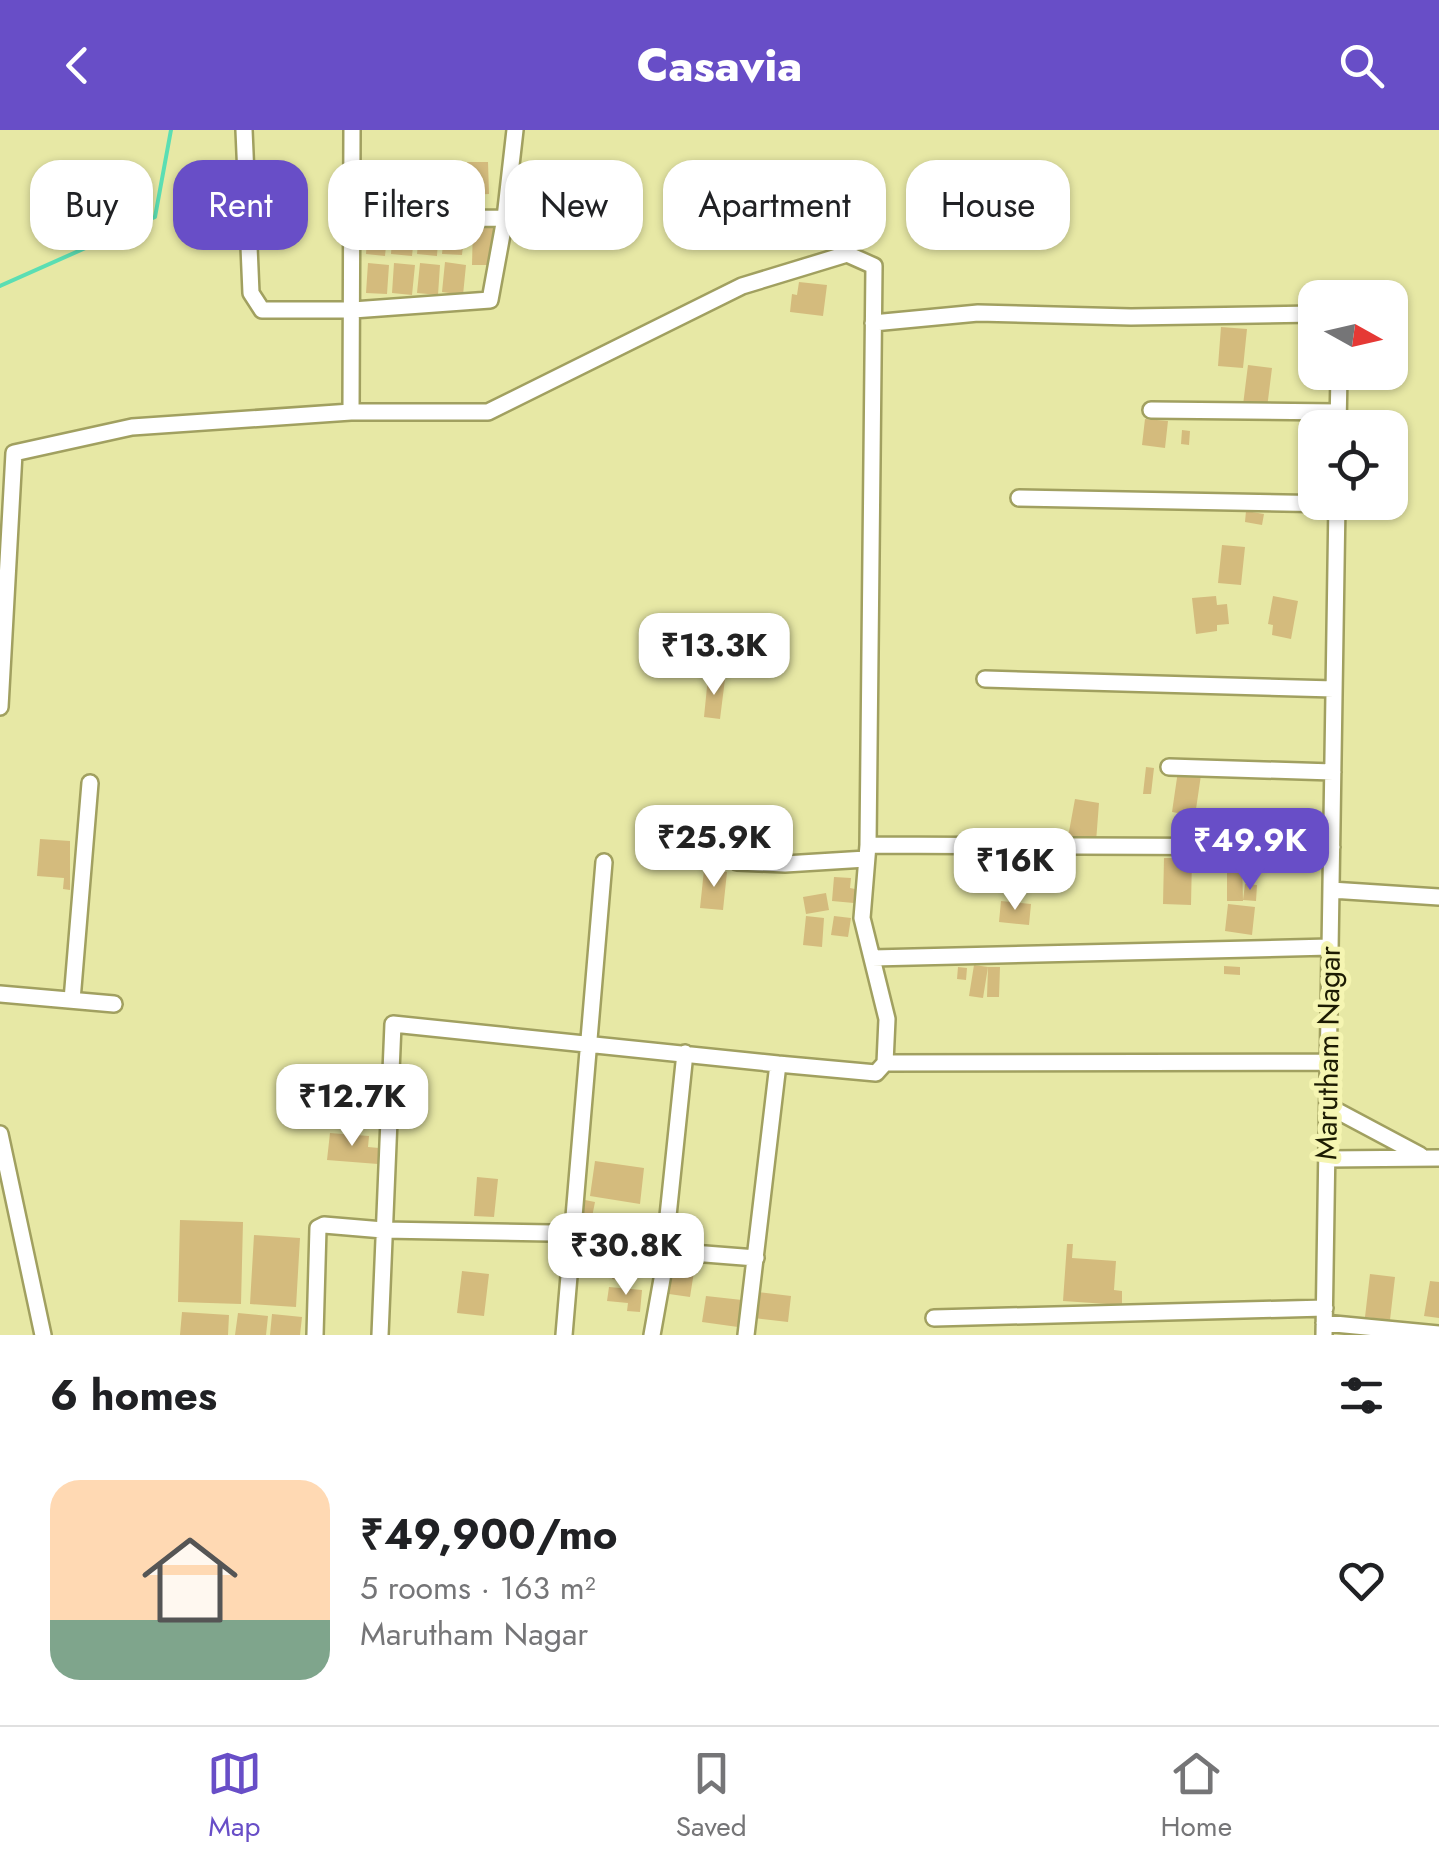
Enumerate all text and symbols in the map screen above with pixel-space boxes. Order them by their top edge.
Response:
text: Casavia [637,33,802,98]
icon: back [50,38,105,93]
icon: search [1334,38,1389,93]
chip: Buy [30,160,153,250]
chip: Rent [173,160,308,250]
chip: Filters [328,160,485,250]
chip: New [505,160,643,250]
chip: Apartment [663,160,886,250]
chip: House [906,160,1070,250]
north arrow [1298,280,1408,390]
map controls [1298,280,1408,520]
button: locate [1298,410,1408,520]
pin: ₹13.3K [633,613,795,698]
text: ₹13.3K [661,622,767,668]
pin: ₹25.9K [633,805,795,890]
pin: ₹49.9K [1169,808,1331,893]
text: ₹25.9K [657,814,771,860]
text: ₹49.9K [1193,817,1307,863]
pin: ₹16K [956,828,1074,913]
text: ₹16K [976,837,1054,883]
street label: Marutham Nagar [1304,945,1351,1160]
pin: ₹12.7K [271,1064,433,1149]
text: ₹12.7K [298,1073,406,1119]
pin: ₹30.8K [545,1213,707,1298]
text: ₹30.8K [570,1222,682,1268]
text: 6 homes [50,1365,217,1426]
icon: filters [1334,1368,1389,1423]
text: ₹49,900/mo [360,1504,618,1565]
icon: home [130,1520,250,1640]
icon: heart [1334,1553,1389,1608]
text: 5 rooms · 163 m² [360,1565,596,1611]
text: Marutham Nagar [360,1611,588,1657]
tab: Map [207,1746,262,1847]
tab: Saved [676,1746,747,1847]
tab: Home [1160,1746,1232,1847]

